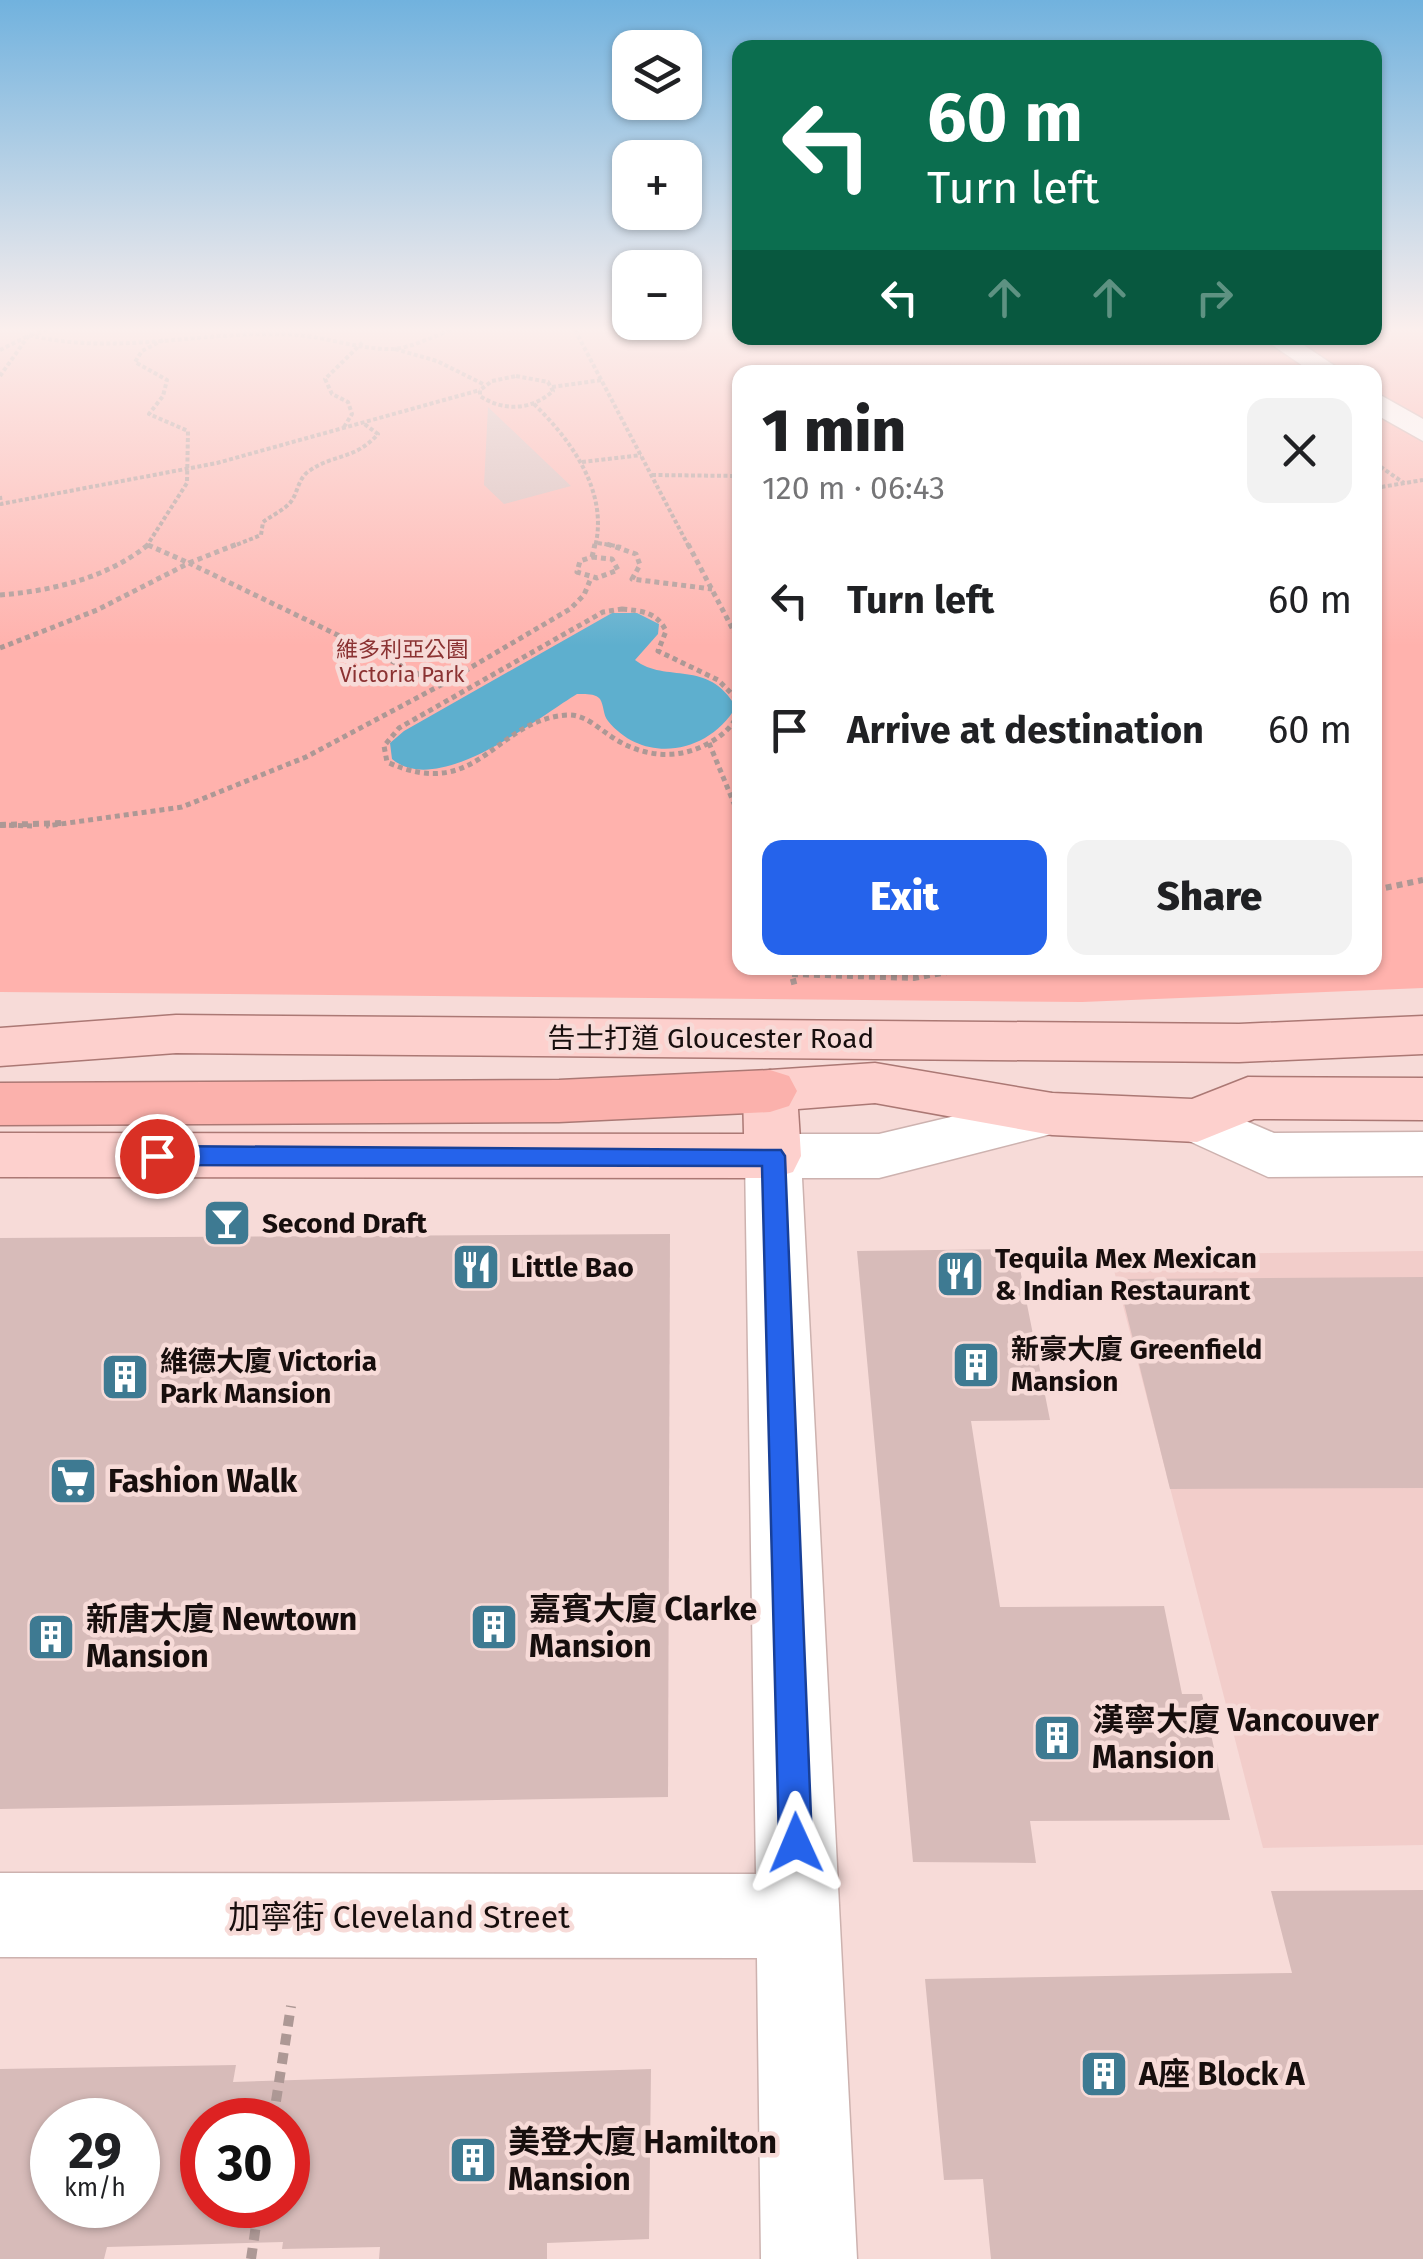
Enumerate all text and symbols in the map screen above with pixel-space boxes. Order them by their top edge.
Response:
map controls [612,30,702,340]
button: layers [612,30,702,120]
text: 60 m [927,76,1083,160]
icon: left [762,80,892,210]
button: + [612,140,702,230]
text: Turn left [927,161,1099,215]
button: − [612,250,702,340]
icon: left [872,270,927,325]
icon: ahead [977,270,1032,325]
icon: ahead [1082,270,1137,325]
icon: right [1187,270,1242,325]
text: 1 min [762,395,906,467]
button: close [1247,398,1352,503]
text: 120 m · 06:43 [762,469,945,507]
icon: left [762,573,817,628]
text: Turn left [847,577,994,623]
text: 60 m [1268,577,1352,623]
park label: 維多利亞公園 Victoria Park [336,636,468,688]
icon: arrive [762,703,817,758]
text: Arrive at destination [847,707,1204,753]
text: 60 m [1268,707,1352,753]
button: Exit [762,840,1047,955]
button: Share [1067,840,1352,955]
street label: 告士打道 Gloucester Road [548,1022,874,1055]
pin [115,1114,200,1199]
icon: arrive [130,1129,185,1184]
bar icon: Second Draft [201,1197,253,1249]
place label: Second Draft [262,1207,428,1240]
restaurant icon: Little Bao [450,1241,502,1293]
place label: Tequila Mex Mexican & Indian Restaurant [995,1242,1257,1307]
restaurant icon: Tequila Mex Mexican & Indian Restaurant [934,1248,986,1300]
place label: Little Bao [511,1251,634,1284]
place label: 新豪大廈 Greenfield Mansion [1011,1333,1262,1398]
building icon: 新豪大廈 Greenfield Mansion [950,1339,1002,1391]
place label: 維德大廈 Victoria Park Mansion [160,1345,377,1410]
building icon: 維德大廈 Victoria Park Mansion [99,1351,151,1403]
supermarket icon: Fashion Walk [47,1455,99,1507]
place label: Fashion Walk [108,1462,297,1500]
place label: 嘉賓大廈 Clarke Mansion [529,1590,757,1665]
place label: 新唐大廈 Newtown Mansion [86,1600,357,1675]
building icon: 嘉賓大廈 Clarke Mansion [468,1601,520,1653]
building icon: 新唐大廈 Newtown Mansion [25,1611,77,1663]
place label: 漢寧大廈 Vancouver Mansion [1092,1701,1379,1776]
building icon: 漢寧大廈 Vancouver Mansion [1031,1712,1083,1764]
position arrow [744,1791,848,1895]
street label: 加寧街 Cleveland Street [228,1898,570,1936]
building icon: A座 Block A [1078,2048,1130,2100]
place label: A座 Block A [1138,2055,1306,2093]
speed limit sign: 30 [180,2098,310,2228]
text: 29 [68,2121,122,2181]
place label: 美登大廈 Hamilton Mansion [508,2123,777,2198]
building icon: 美登大廈 Hamilton Mansion [447,2134,499,2186]
text: km/h [64,2173,126,2203]

